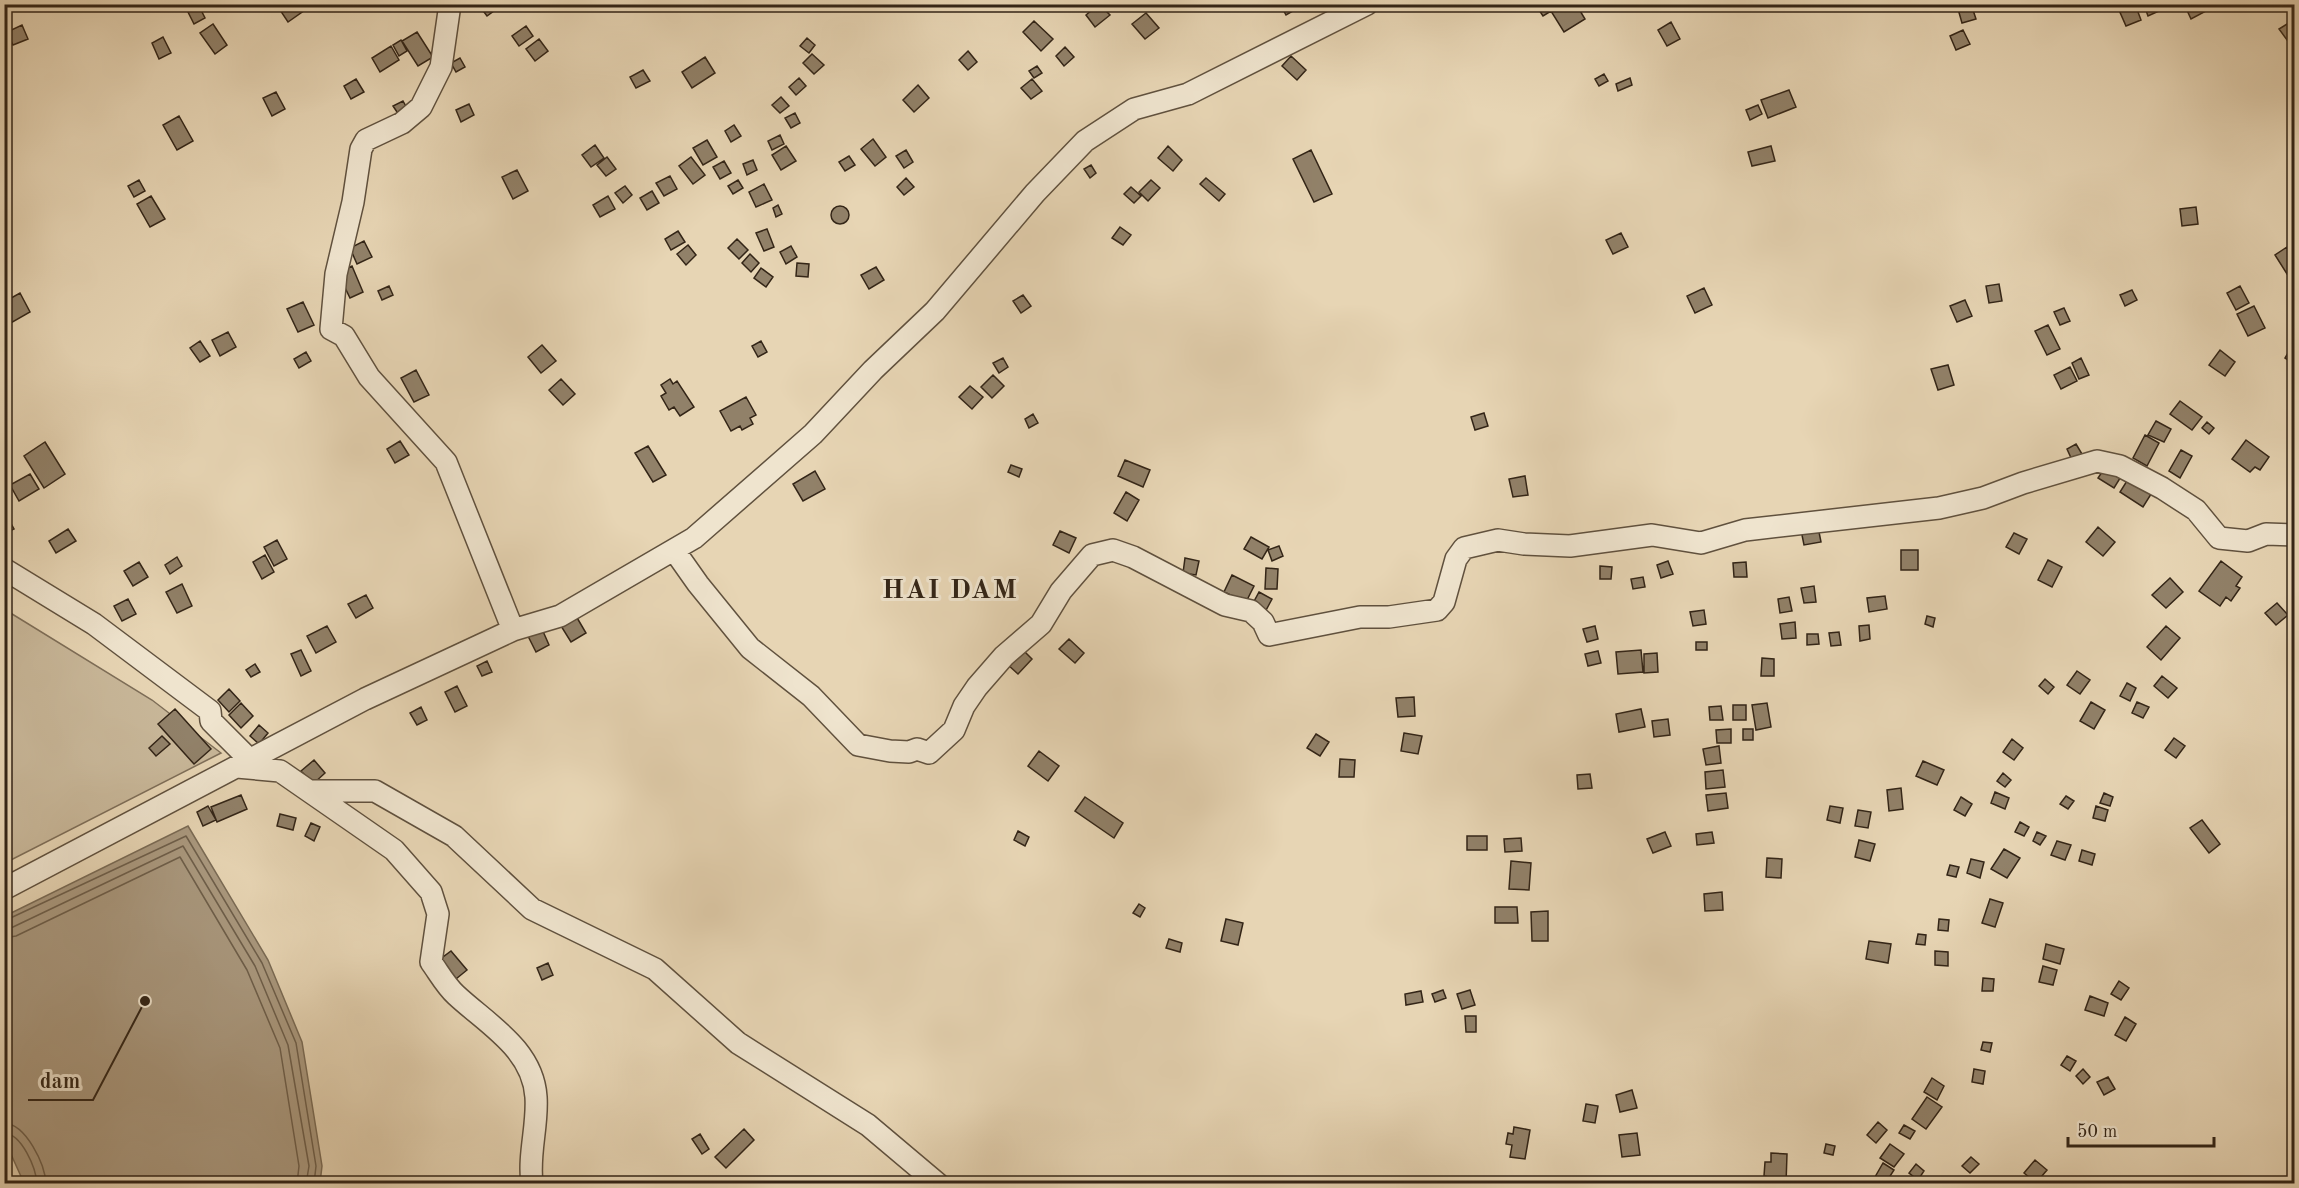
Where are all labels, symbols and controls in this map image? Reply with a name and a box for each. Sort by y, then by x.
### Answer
district label: HAI DAM [882,577,1018,604]
callout: dam [28,1060,93,1100]
text: dam [40,1071,80,1093]
scale bar [2068,1110,2214,1148]
text: 50 m [2077,1123,2117,1141]

